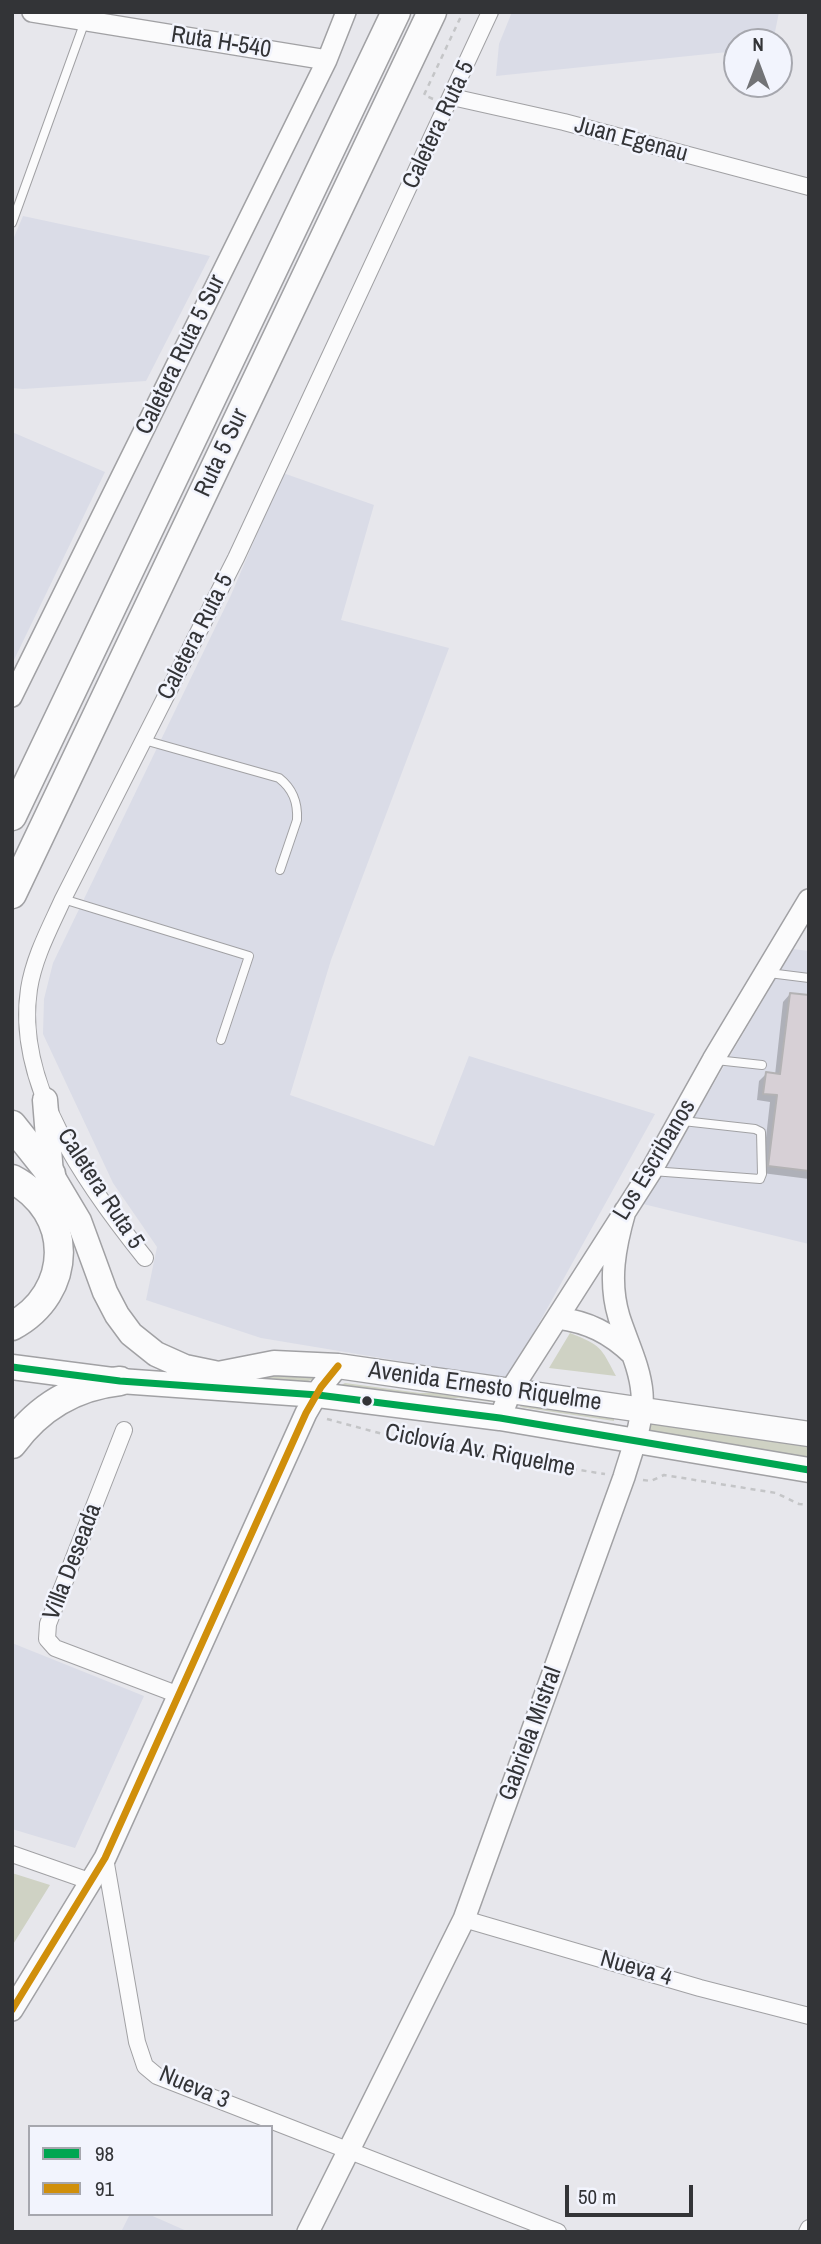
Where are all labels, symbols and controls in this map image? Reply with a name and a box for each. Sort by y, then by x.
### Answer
street label: Ruta H-540 [169,21,273,65]
north arrow [723,28,793,98]
text: N [752,31,764,57]
street label: Caletera Ruta 5 [397,56,481,194]
street label: Juan Egenau [571,111,691,169]
street label: Caletera Ruta 5 Sur [130,271,232,439]
street label: Ruta 5 Sur [189,404,255,502]
street label: Caletera Ruta 5 [152,569,240,705]
street label: Los Escribanos [608,1094,702,1226]
street label: Caletera Ruta 5 [50,1123,150,1255]
street label: Avenida Ernesto Riquelme [367,1356,603,1418]
unlabelled marker [360,1394,374,1408]
street label: Ciclovía Av. Riquelme [383,1418,577,1484]
street label: Villa Deseada [38,1500,108,1624]
street label: Gabriela Mistral [494,1663,568,1805]
street label: Nueva 4 [597,1945,675,1993]
street label: Nueva 3 [155,2060,233,2116]
legend [28,2125,273,2216]
text: 98 [95,2139,114,2168]
scale bar [569,2170,697,2214]
text: 91 [95,2174,114,2203]
text: 50 m [578,2182,616,2211]

